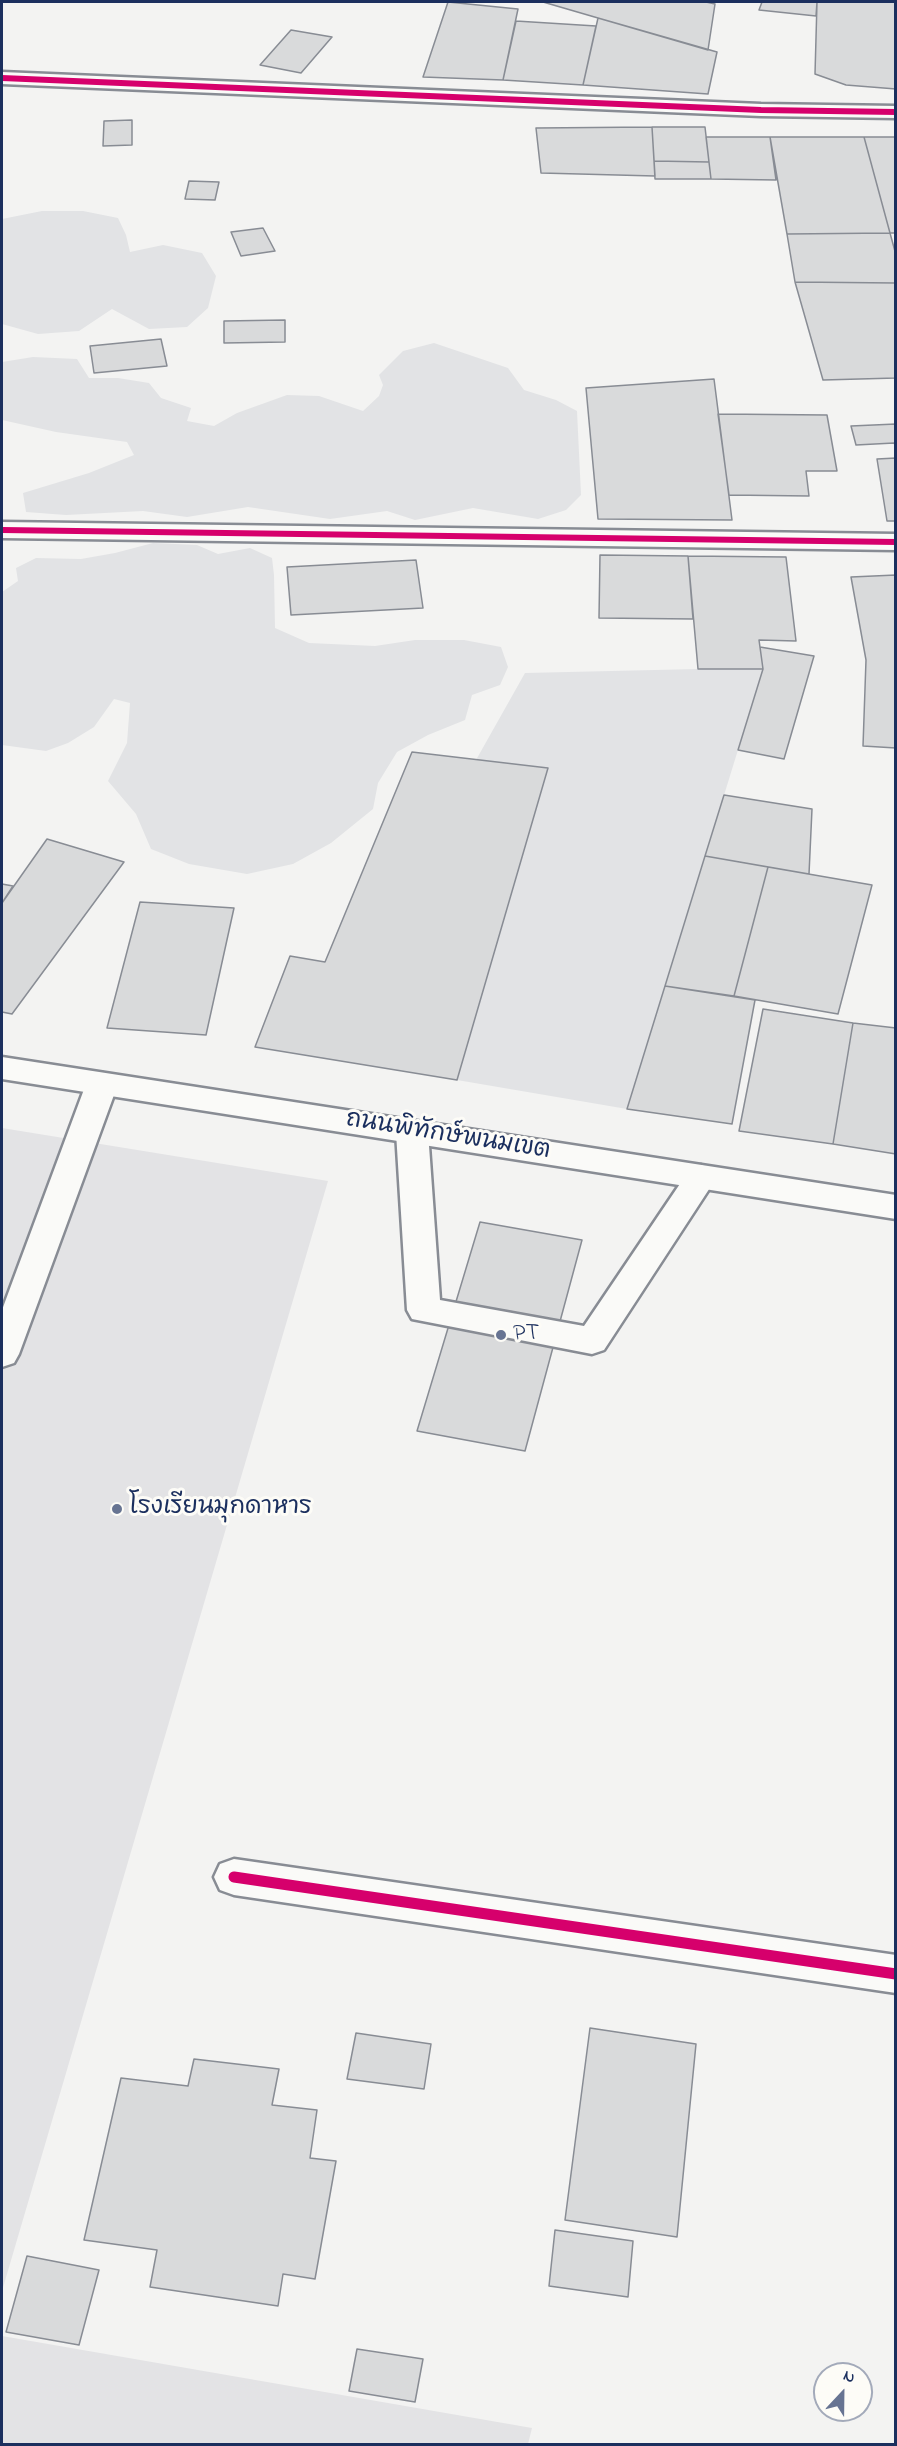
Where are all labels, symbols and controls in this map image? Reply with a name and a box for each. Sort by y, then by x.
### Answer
street label: ถนนพิทักษ์พนมเขต [344,1107,552,1167]
place label: PT [513,1321,539,1349]
marker: PT [494,1328,508,1342]
place label: โรงเรียนมุกดาหาร [129,1495,312,1523]
marker: โรงเรียนมุกดาหาร [110,1502,124,1516]
north arrow [813,2362,873,2422]
text: N [839,2364,859,2390]

